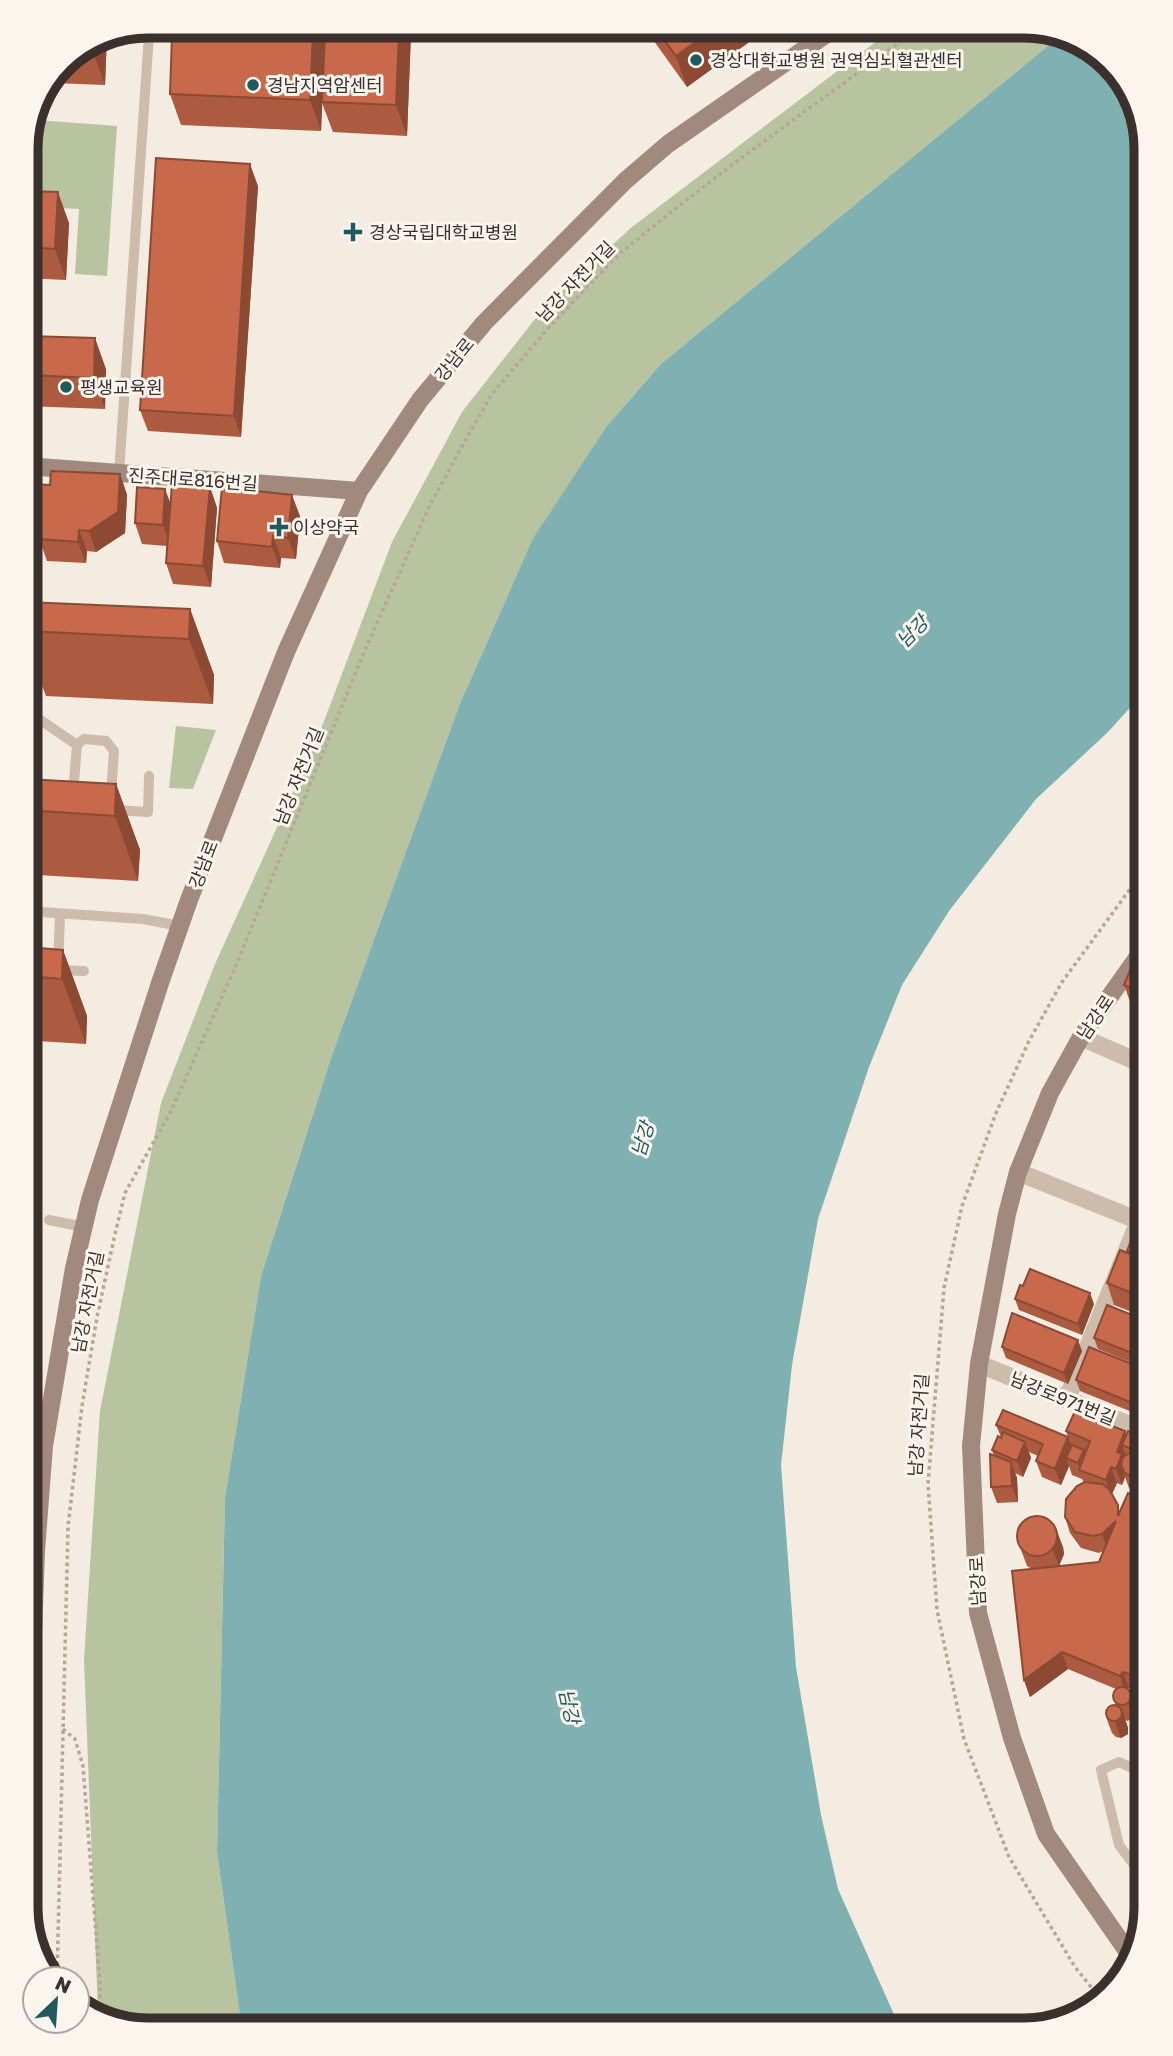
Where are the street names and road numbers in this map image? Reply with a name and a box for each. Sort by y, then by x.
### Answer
street label: 남강 자전거길 [531,236,619,326]
street label: 강남로 [430,333,478,385]
street label: 진주대로816번길 [127,463,259,495]
street label: 남강 자전거길 [268,724,328,828]
street label: 강남로 [184,837,222,891]
street label: 남강로 [1072,990,1118,1044]
street label: 남강 자전거길 [66,1249,108,1355]
street label: 남강로971번길 [1007,1367,1119,1429]
street label: 남강 자전거길 [903,1372,933,1478]
street label: 남강로 [965,1556,989,1606]

